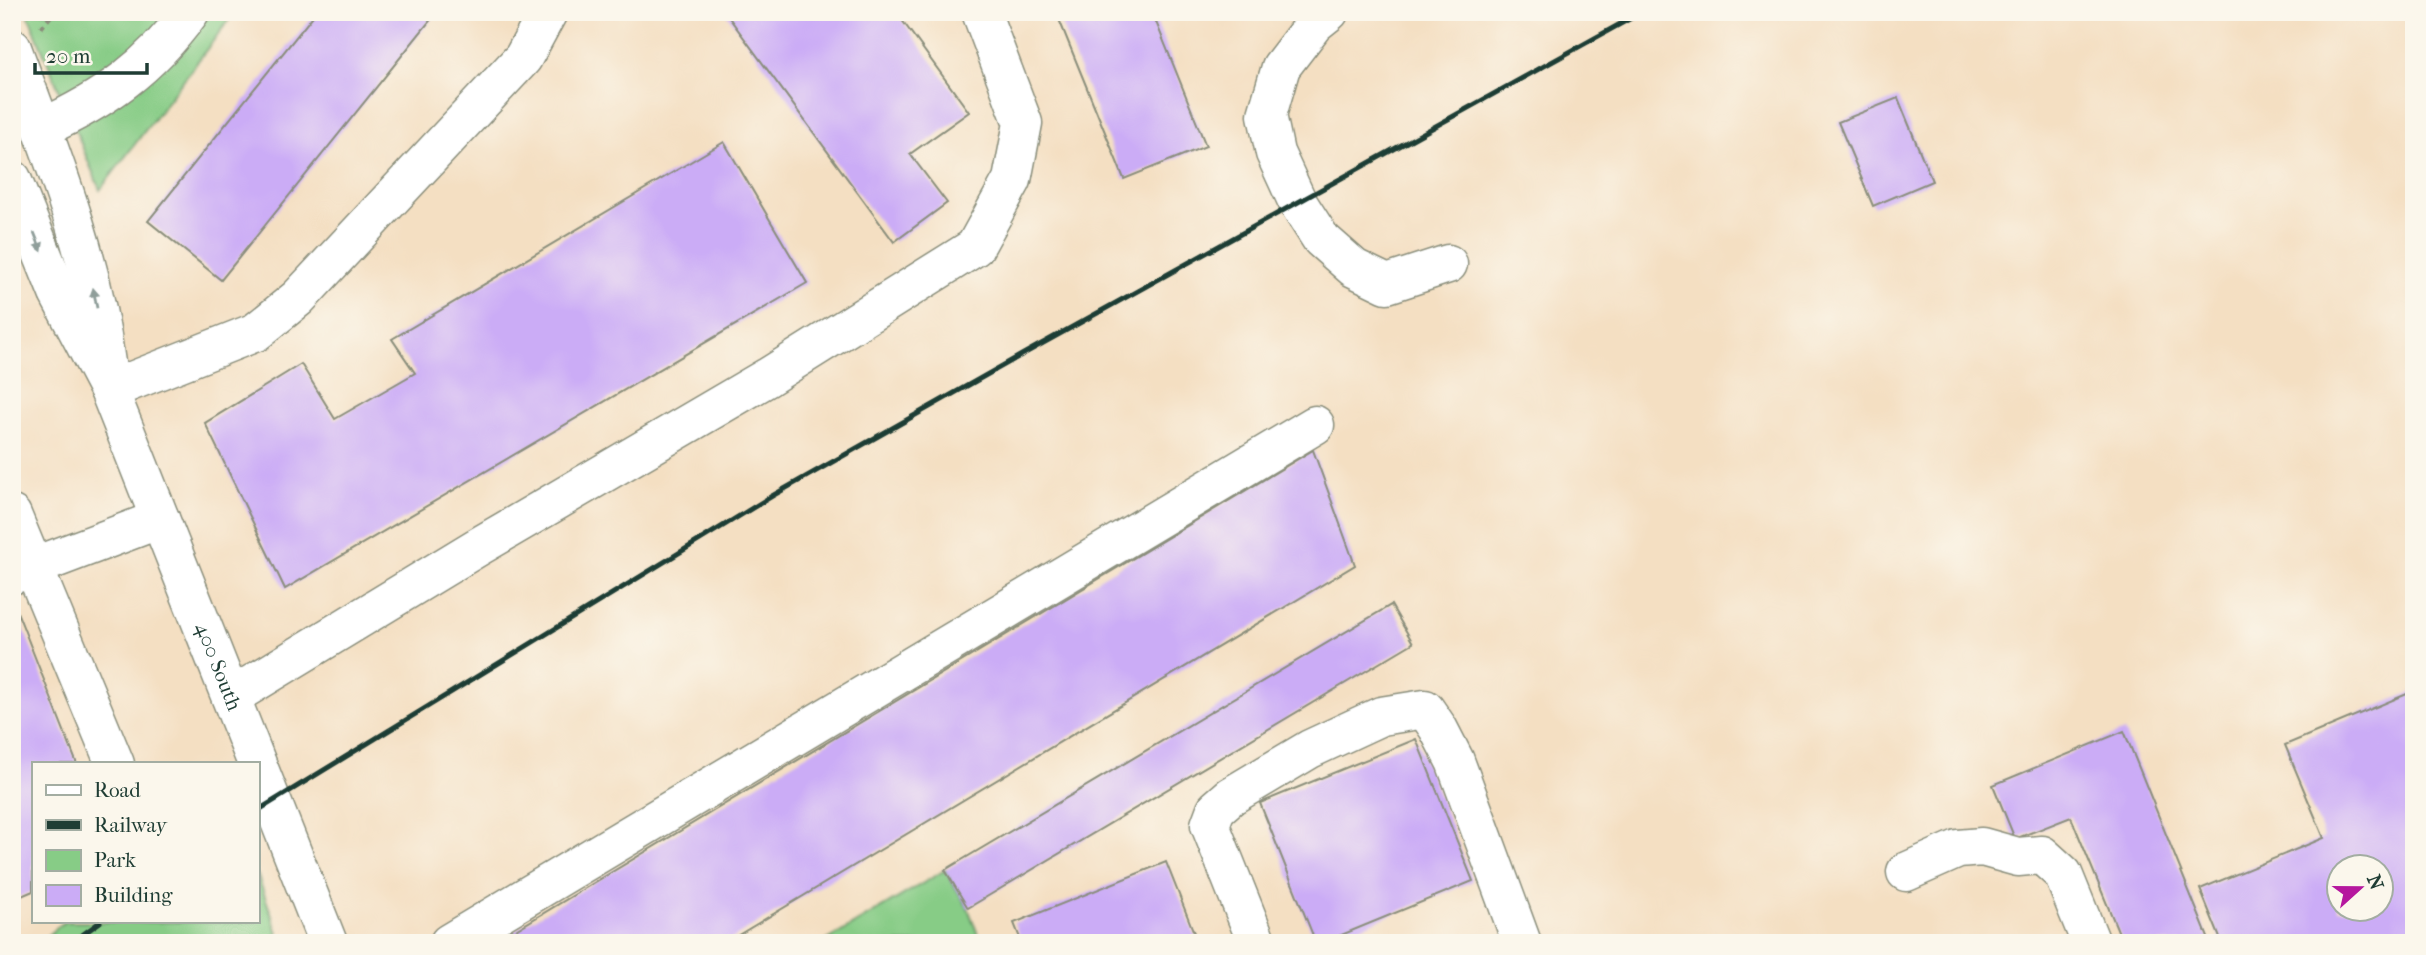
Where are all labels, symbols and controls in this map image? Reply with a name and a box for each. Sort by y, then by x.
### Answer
scale bar [35,32,147,76]
text: 20 m [46,44,91,68]
one-way arrow [33,232,44,253]
one-way arrow [89,287,100,309]
street label: 400 South [190,619,247,714]
legend [32,762,259,923]
text: Road [94,778,141,802]
text: Railway [94,813,168,837]
text: Park [94,848,136,872]
north arrow [2324,853,2394,923]
text: N [2362,872,2388,893]
text: Building [94,883,173,907]

